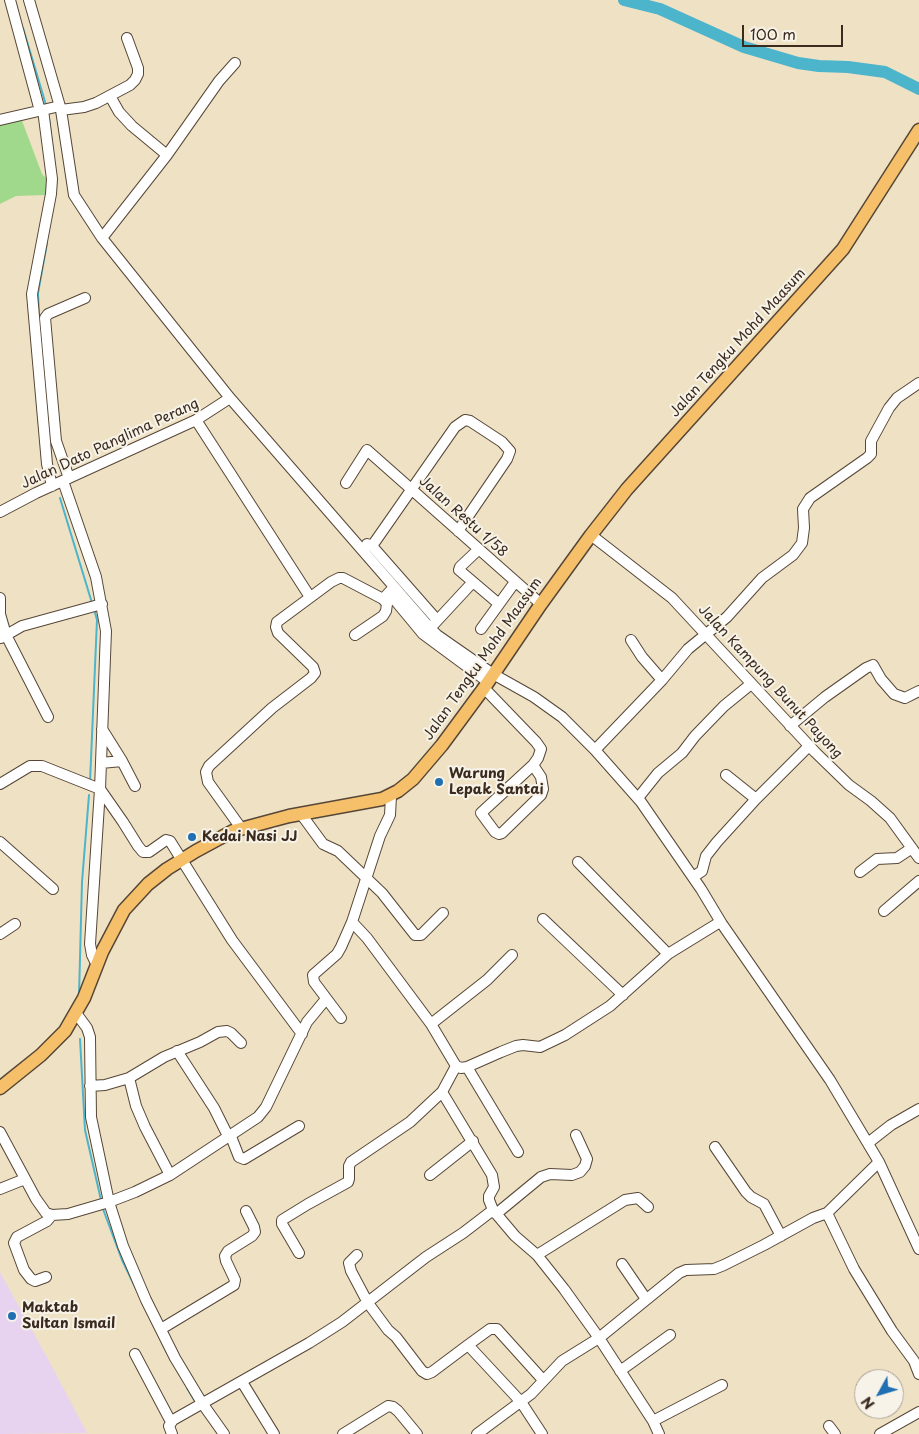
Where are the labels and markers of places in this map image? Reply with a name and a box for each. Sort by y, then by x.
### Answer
place label: Warung Lepak Santai [449,766,544,799]
marker: Warung Lepak Santai [433,776,445,788]
place label: Kedai Nasi JJ [202,829,297,845]
marker: Kedai Nasi JJ [186,831,198,843]
place label: Maktab Sultan Ismail [22,1300,115,1332]
marker: Maktab Sultan Ismail [6,1310,18,1322]

